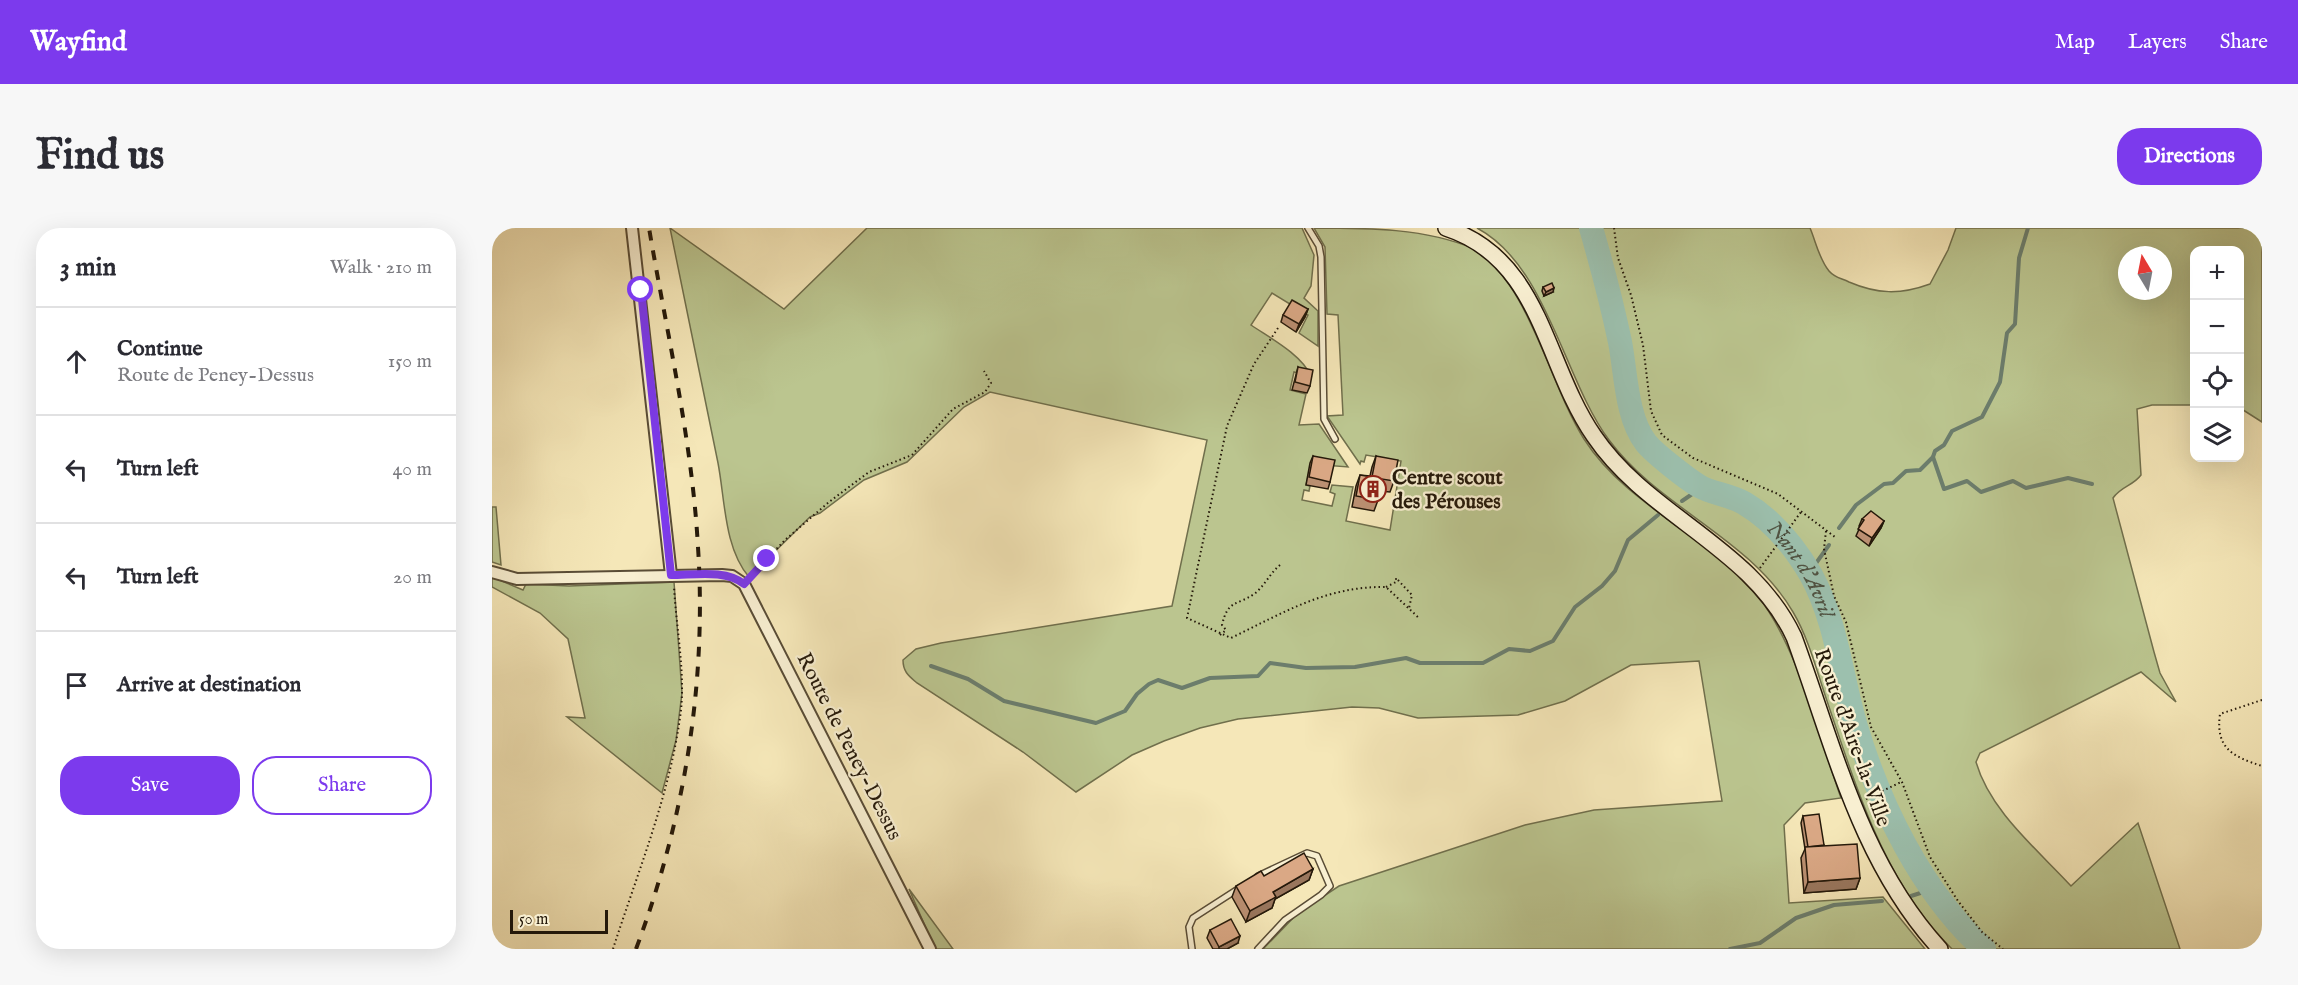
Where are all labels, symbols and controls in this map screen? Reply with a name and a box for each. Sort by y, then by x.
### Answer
text: Wayfind [30,25,127,60]
text: Map [2055,29,2095,56]
text: Layers [2128,29,2187,56]
text: Share [2220,29,2268,56]
button: Directions [2117,128,2262,185]
text: Find us [36,130,164,183]
north arrow [2118,246,2172,300]
map controls [2190,246,2244,462]
button: + [2190,246,2244,300]
text: 3 min [60,251,116,284]
text: Walk · 210 m [330,255,432,280]
route start [627,276,653,302]
button: − [2190,300,2244,354]
text: Continue [117,335,203,363]
icon: ahead [60,345,93,378]
text: 150 m [388,349,432,374]
button: locate [2190,354,2244,408]
text: Route de Peney-Dessus [117,363,314,388]
button: layers [2190,408,2244,462]
icon: left [60,453,93,486]
text: Turn left [117,455,199,483]
text: 40 m [393,457,432,482]
place label: Centre scout des Pérouses [1392,465,1503,516]
building icon: Centre scout des Pérouses [1358,474,1388,504]
water label: Nant d'Avril [1760,515,1840,623]
route end [753,545,779,571]
icon: left [60,561,93,594]
text: Turn left [117,563,199,591]
text: 20 m [393,565,432,590]
street label: Route d'Aire-la-Ville [1807,645,1896,831]
street label: Route de Peney-Dessus [790,648,908,845]
icon: arrive [60,669,93,702]
text: Arrive at destination [117,671,301,699]
button: Save [60,756,240,815]
button: Share [252,756,432,815]
scale bar [510,907,608,934]
text: 50 m [519,910,548,930]

